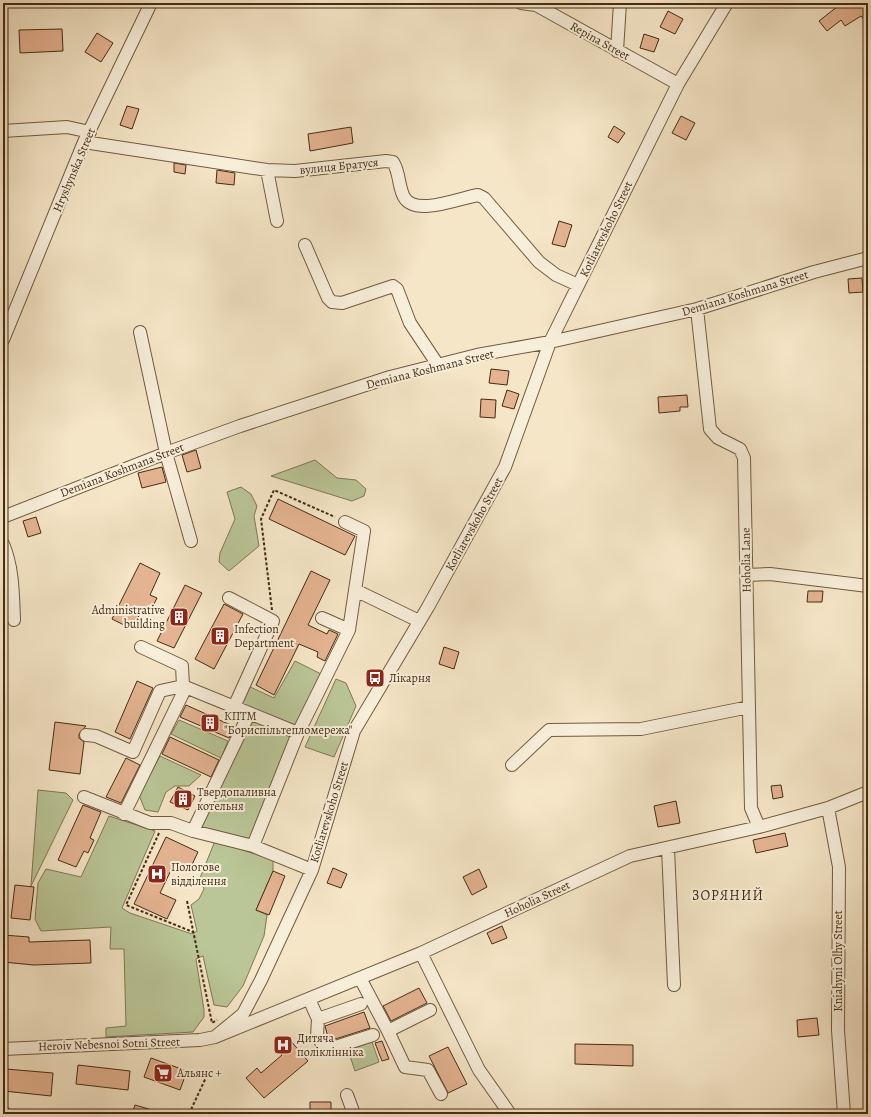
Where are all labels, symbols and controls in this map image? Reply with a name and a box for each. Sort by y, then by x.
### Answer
street label: Repina Street [567,18,633,64]
street label: Hryshynska Street [49,125,99,215]
street label: вулиця Братуся [299,154,379,178]
street label: Kotliarevskoho Street [576,178,636,280]
street label: Demiana Koshmana Street [680,266,810,320]
street label: Demiana Koshmana Street [364,345,496,393]
street label: Demiana Koshmana Street [58,439,186,501]
street label: Kotliarevskoho Street [442,474,506,574]
street label: Hoholia Lane [737,527,755,593]
place label: Administrative building [91,602,165,632]
building icon: Administrative building [168,606,190,628]
place label: Infection Department [234,621,294,651]
building icon: Infection Department [209,625,231,647]
bus stop icon: Лікарня [364,667,386,689]
place label: Лікарня [389,670,431,686]
place label: КПТМ "Бориспільтепломережа" [224,708,353,738]
building icon: КПТМ "Бориспільтепломережа" [199,712,221,734]
street label: Kotliarevskoho Street [306,759,352,865]
place label: Твердопаливна котельня [197,784,277,814]
building icon: Твердопаливна котельня [172,788,194,810]
place label: Пологове відділення [171,859,227,889]
hospital icon: Пологове відділення [146,863,168,885]
street label: Hoholia Street [501,877,573,921]
district label: ЗОРЯНИЙ [692,886,764,905]
street label: Kniahyni Olhy Street [830,910,846,1012]
place label: Дитяча поліклінніка [297,1030,364,1060]
street label: Heroiv Nebesnoi Sotni Street [38,1034,180,1054]
hospital icon: Дитяча поліклінніка [272,1034,294,1056]
supermarket icon: Альянс + [152,1062,174,1084]
place label: Альянс + [176,1065,222,1081]

